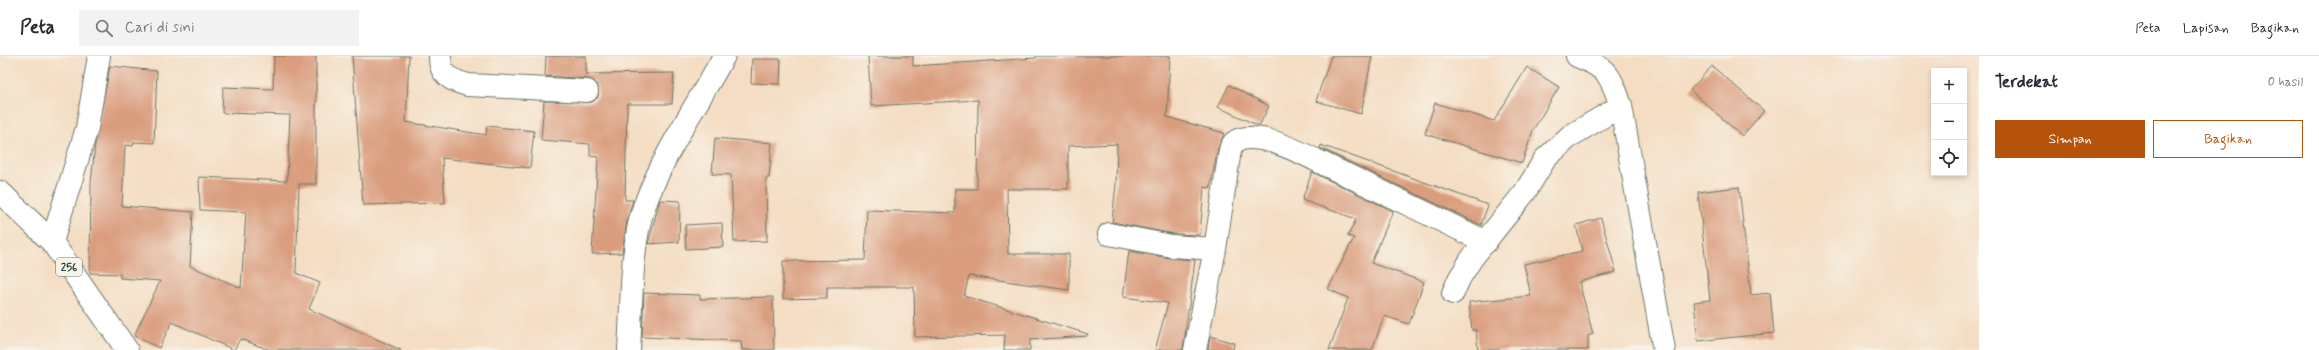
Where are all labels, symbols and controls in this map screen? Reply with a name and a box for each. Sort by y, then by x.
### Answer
search box [79,10,359,46]
text: Peta [20,15,55,40]
icon: search [93,17,115,39]
text: Cari di sini [125,18,195,38]
text: Peta [2135,19,2161,37]
text: Lapisan [2183,19,2229,37]
text: Bagikan [2251,19,2299,37]
map controls [1931,68,1967,176]
button: + [1931,68,1967,104]
text: Terdekat [1995,71,2058,93]
text: 0 hasil [2268,74,2303,91]
button: − [1931,104,1967,140]
button: Simpan [1995,120,2145,158]
button: Bagikan [2153,120,2303,158]
button: locate [1931,140,1967,176]
road number: 256 [56,258,82,276]

